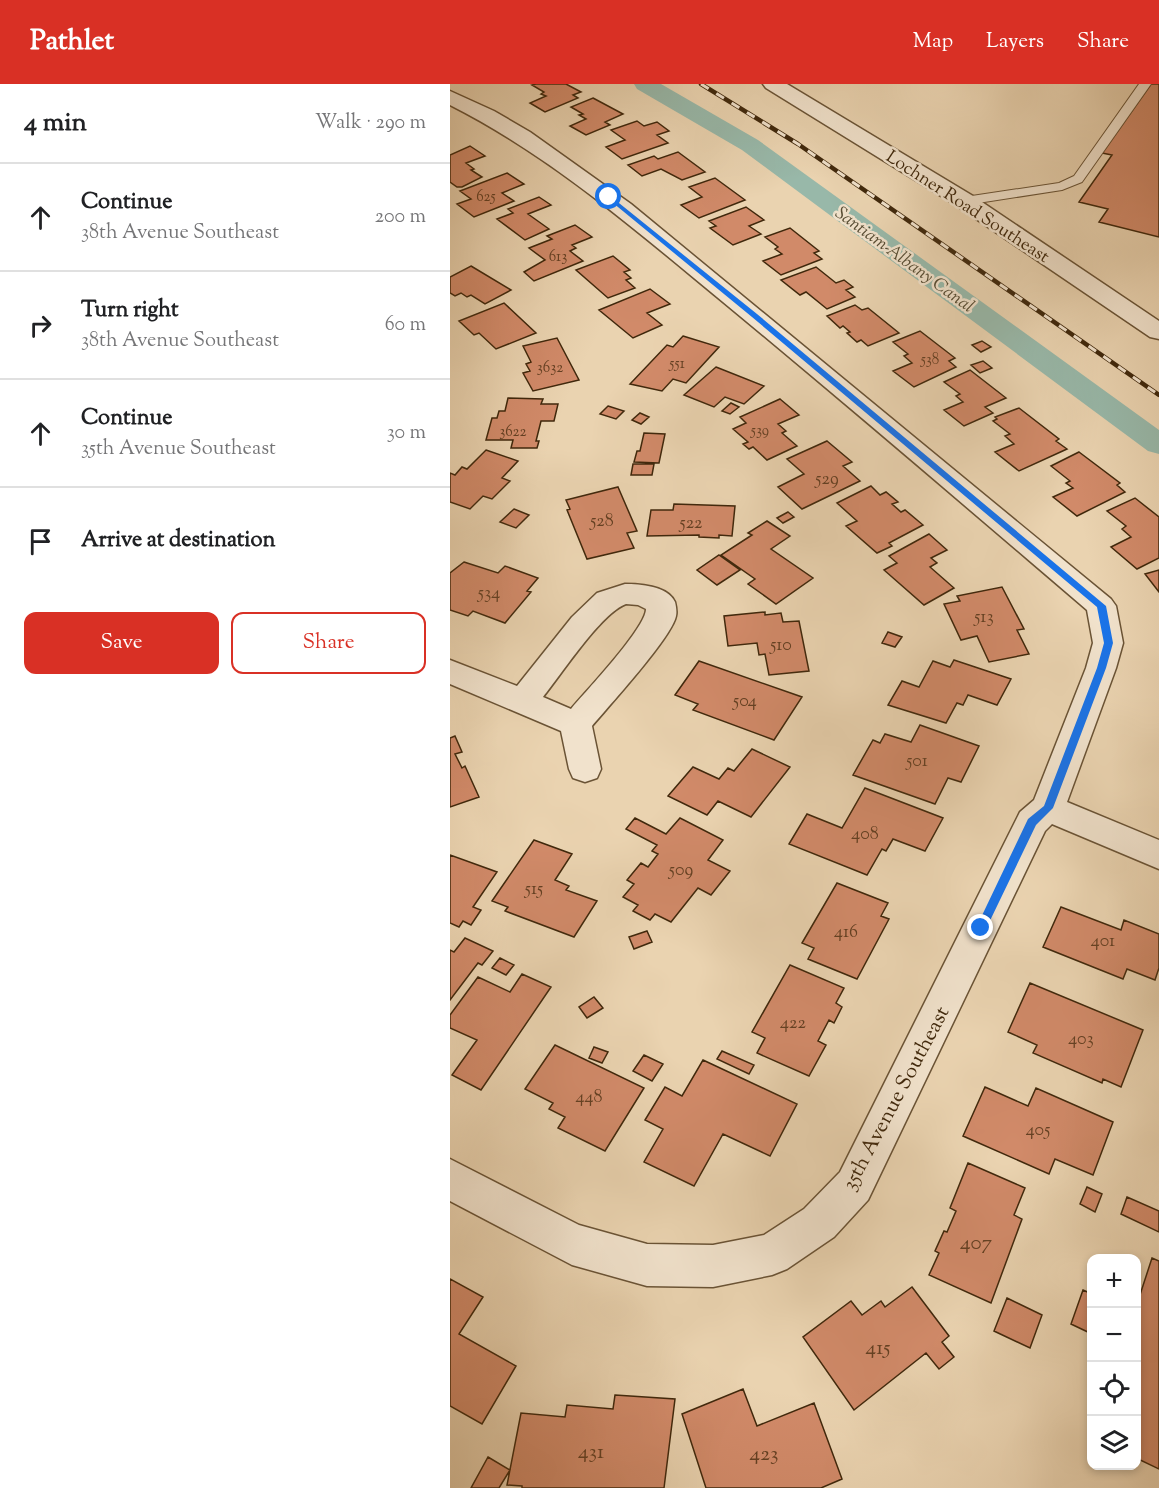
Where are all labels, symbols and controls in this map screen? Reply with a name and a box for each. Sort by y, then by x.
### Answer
text: Pathlet [30,22,114,62]
text: Map [913,27,953,57]
text: Layers [986,27,1044,57]
text: Share [1077,27,1129,57]
text: 4 min [24,105,87,142]
text: Walk · 290 m [315,109,426,138]
street label: Lochner Road Southeast [880,145,1054,270]
route start [595,183,621,209]
text: Continue [81,187,172,219]
house number: 625 [476,187,496,208]
icon: ahead [24,201,57,234]
water label: Santiam-Albany Canal [829,201,979,320]
text: 200 m [375,203,426,232]
text: 38th Avenue Southeast [81,219,279,248]
house number: 613 [549,247,567,268]
text: Turn right [81,295,178,327]
icon: right [24,309,57,342]
text: 60 m [385,311,426,340]
text: 38th Avenue Southeast [81,327,279,356]
house number: 538 [920,350,939,371]
house number: 551 [668,354,685,375]
house number: 3632 [537,358,563,379]
text: Continue [81,403,172,435]
icon: ahead [24,417,57,450]
text: 30 m [387,419,426,448]
house number: 539 [750,421,769,442]
house number: 3622 [499,422,527,443]
text: 35th Avenue Southeast [81,435,276,464]
house number: 529 [814,467,839,493]
house number: 528 [589,509,614,535]
house number: 522 [678,511,703,537]
icon: arrive [24,525,57,558]
text: Arrive at destination [81,525,276,557]
house number: 534 [477,581,500,607]
house number: 513 [973,605,994,631]
button: Save [24,612,219,674]
button: Share [231,612,426,674]
house number: 510 [769,633,792,659]
house number: 504 [732,689,757,715]
house number: 501 [905,749,928,775]
house number: 408 [851,822,879,848]
house number: 509 [668,858,693,884]
house number: 515 [524,877,543,903]
route end [967,914,993,940]
house number: 416 [834,920,858,946]
house number: 401 [1091,929,1115,955]
street label: 35th Avenue Southeast [835,1002,958,1196]
house number: 422 [780,1011,807,1037]
house number: 403 [1068,1027,1094,1053]
house number: 448 [575,1085,603,1111]
house number: 405 [1026,1118,1050,1144]
house number: 407 [960,1229,992,1259]
map controls [1087,1254,1141,1470]
button: + [1087,1254,1141,1308]
button: − [1087,1308,1141,1362]
house number: 415 [866,1334,890,1364]
button: locate [1087,1362,1141,1416]
button: layers [1087,1416,1141,1470]
house number: 431 [578,1438,604,1468]
house number: 423 [750,1440,778,1470]

